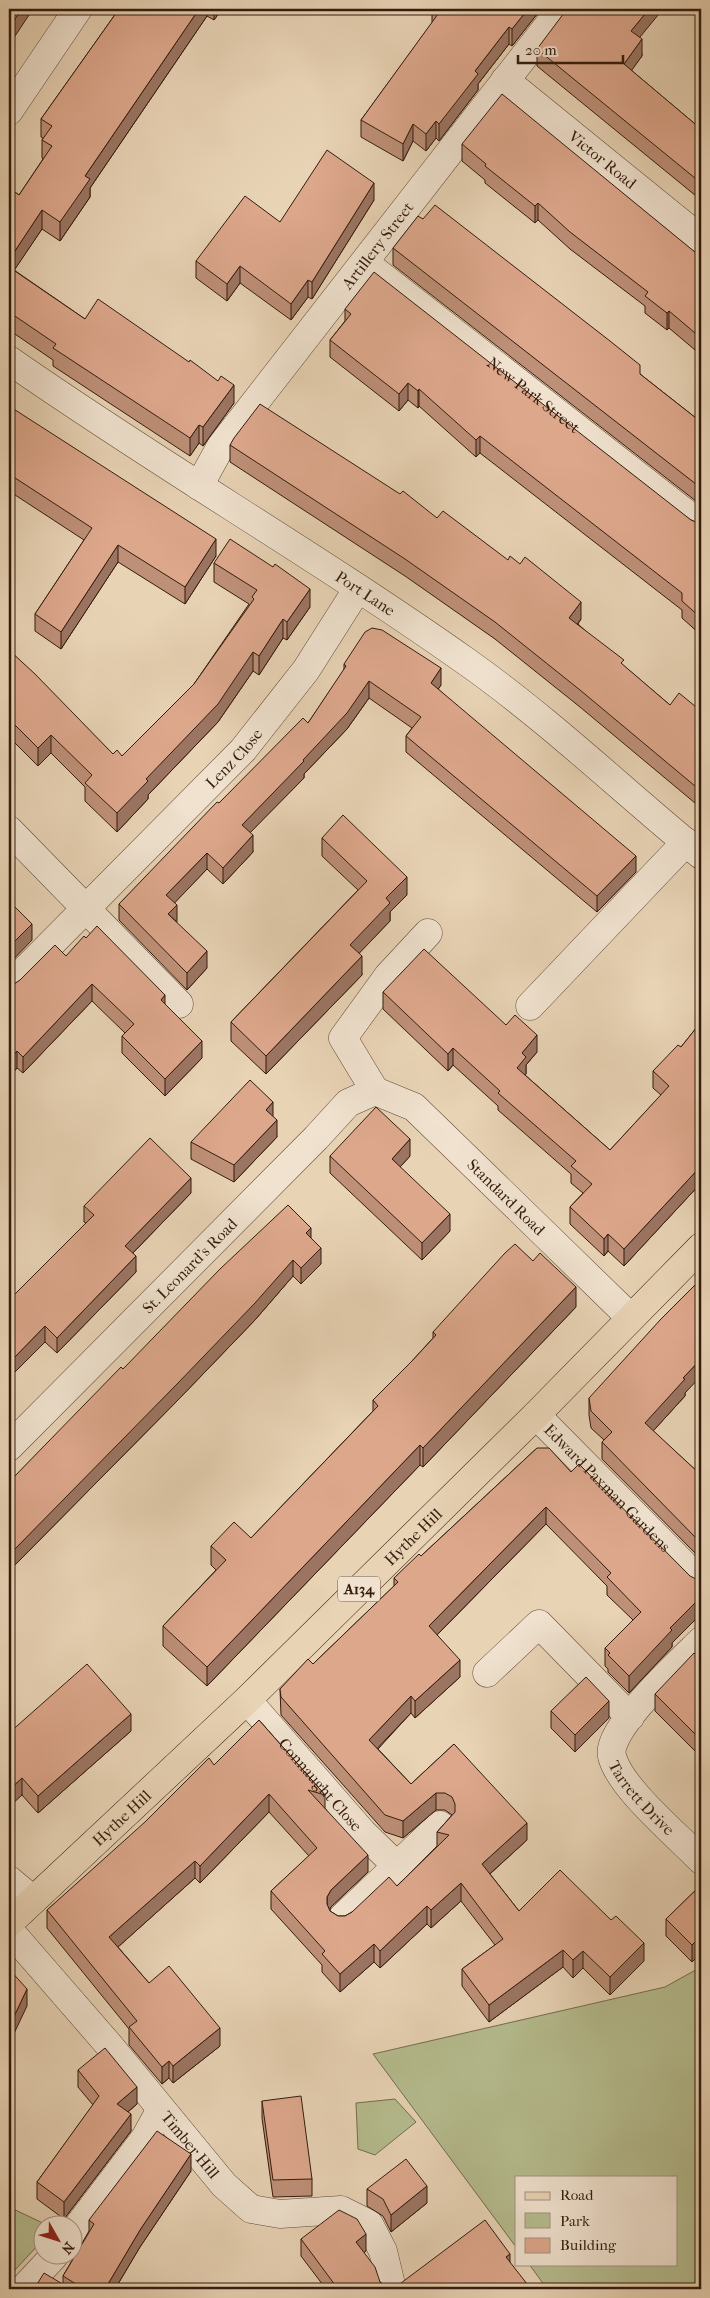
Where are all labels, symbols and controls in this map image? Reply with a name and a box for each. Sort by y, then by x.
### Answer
scale bar [518,32,622,64]
text: 20 m [525,41,557,59]
street label: Victor Road [564,126,641,193]
street label: Artillery Street [337,198,417,293]
street label: New Park Street [484,353,584,437]
street label: Port Lane [332,566,399,620]
street label: Lenz Close [201,724,266,792]
street label: Standard Road [463,1155,549,1239]
street label: St. Leonard's Road [138,1214,241,1317]
street label: Edward Paxman Gardens [540,1420,675,1556]
street label: Hythe Hill [380,1504,446,1569]
road number: A134 [338,1576,380,1602]
street label: Connaught Close [275,1734,366,1835]
street label: Tarrett Drive [605,1757,679,1839]
street label: Hythe Hill [88,1785,155,1850]
street label: Timber Hill [157,2107,224,2182]
legend [515,2176,678,2266]
text: Road [560,2186,594,2204]
text: Park [560,2212,590,2230]
north arrow [32,2216,82,2266]
text: Building [560,2236,617,2254]
text: N [58,2238,78,2258]

